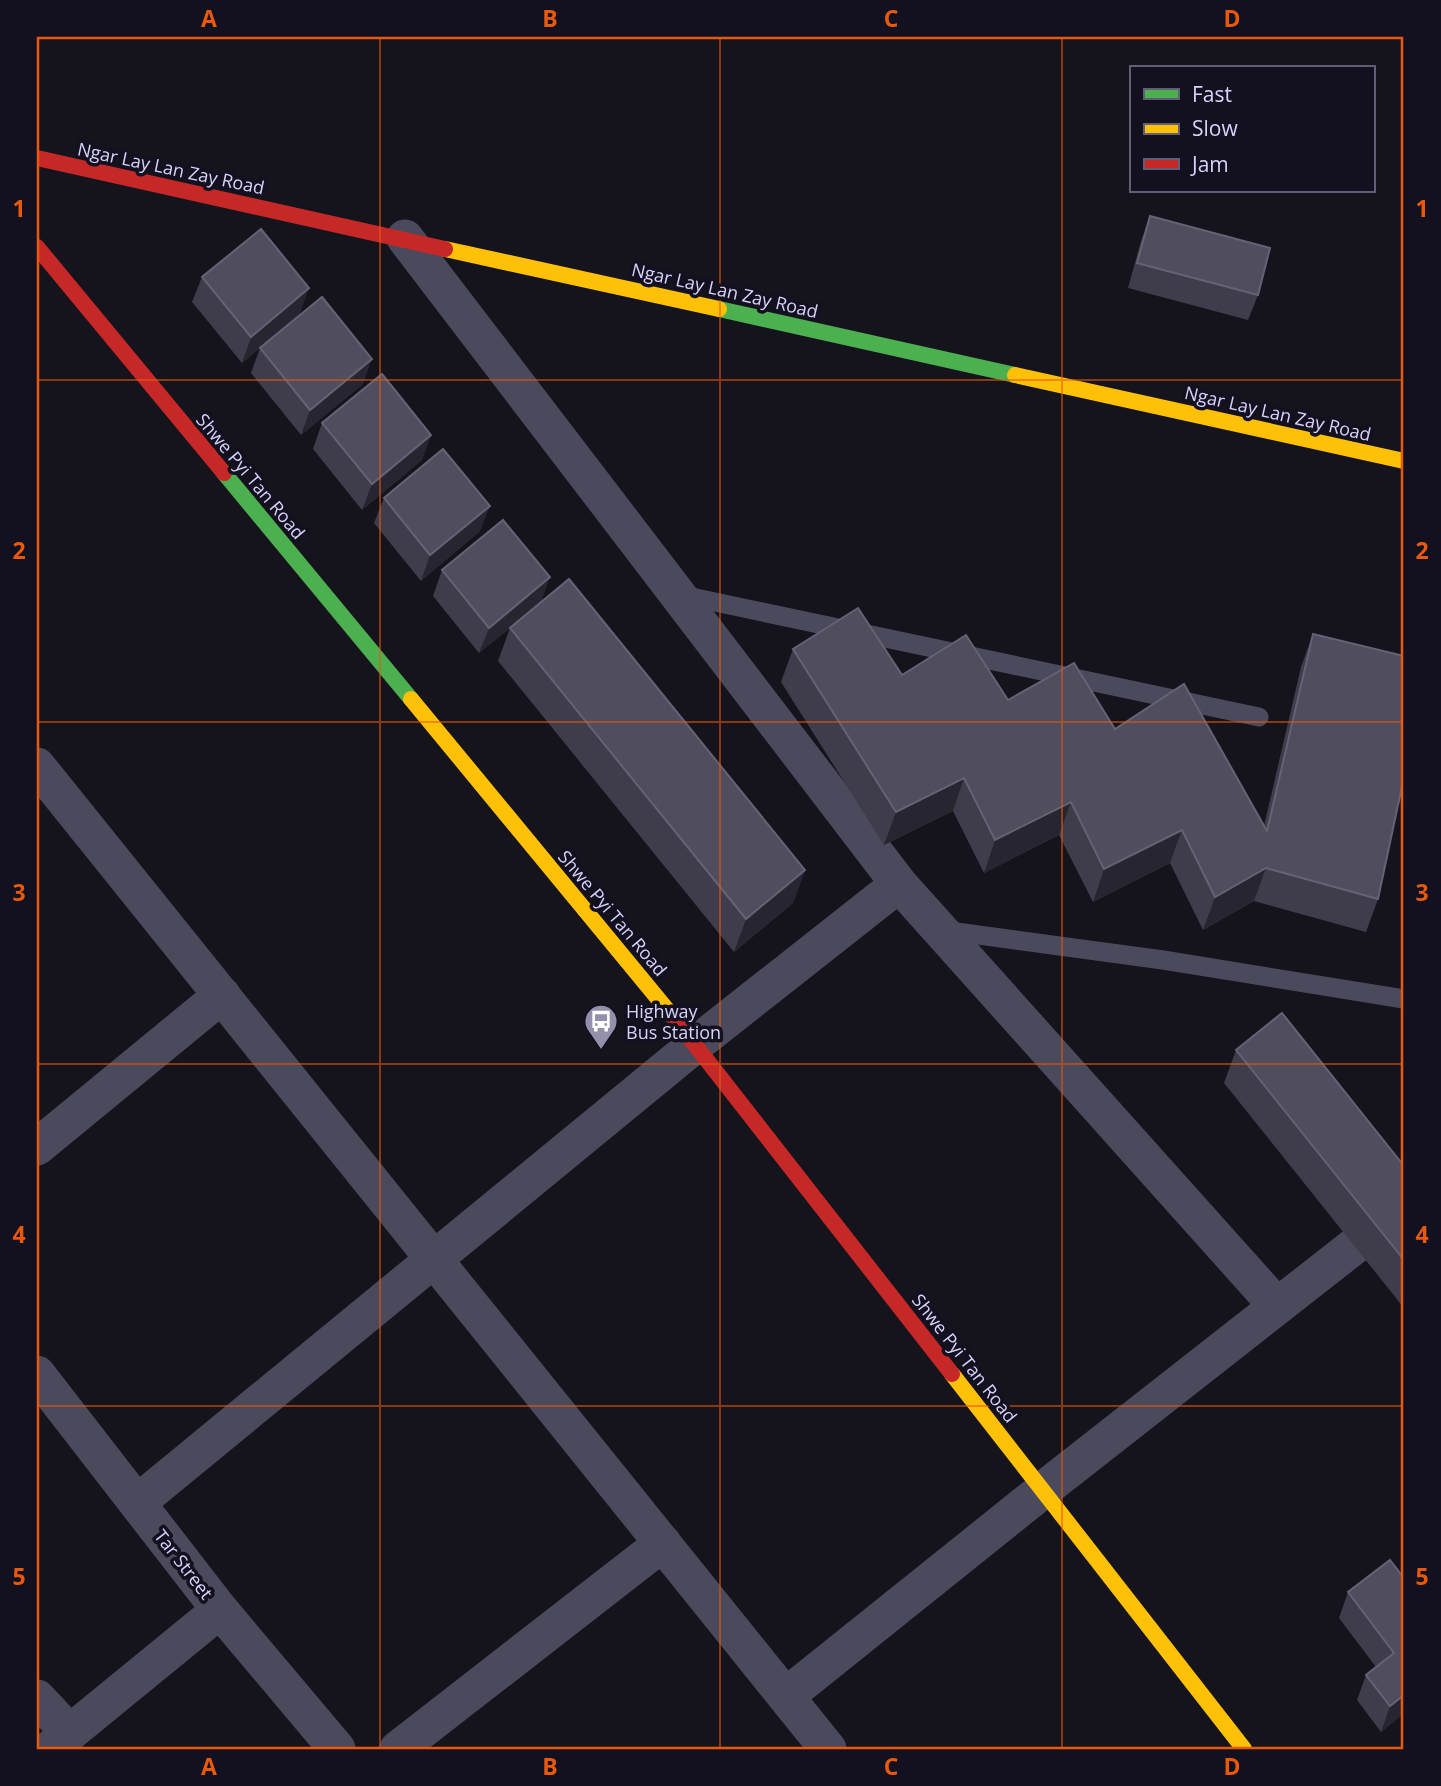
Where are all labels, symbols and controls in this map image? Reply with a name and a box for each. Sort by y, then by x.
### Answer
text: A [201,2,217,34]
text: B [542,2,558,34]
text: C [884,2,898,34]
text: D [1223,2,1241,34]
legend [1130,66,1374,192]
text: Fast [1192,80,1232,108]
text: Slow [1192,114,1238,142]
street label: Ngar Lay Lan Zay Road [75,136,267,200]
text: Jam [1190,150,1229,178]
text: 1 [12,192,26,224]
text: 1 [1415,192,1429,224]
street label: Ngar Lay Lan Zay Road [629,257,821,323]
street label: Ngar Lay Lan Zay Road [1182,380,1374,446]
street label: Shwe Pyi Tan Road [191,408,311,544]
text: 2 [12,534,26,566]
text: 2 [1415,534,1429,566]
street label: Shwe Pyi Tan Road [553,845,673,981]
text: 3 [12,876,26,908]
text: 3 [1415,876,1429,908]
place label: Highway Bus Station [626,999,721,1044]
bus stop icon: Highway Bus Station [582,1002,620,1051]
text: 4 [12,1218,26,1250]
text: 4 [1415,1218,1429,1250]
street label: Shwe Pyi Tan Road [907,1289,1023,1427]
street label: Tar Street [149,1524,219,1604]
text: 5 [12,1560,26,1592]
text: 5 [1415,1560,1429,1592]
text: A [201,1750,217,1782]
text: B [542,1750,558,1782]
text: C [884,1750,898,1782]
text: D [1223,1750,1241,1782]

